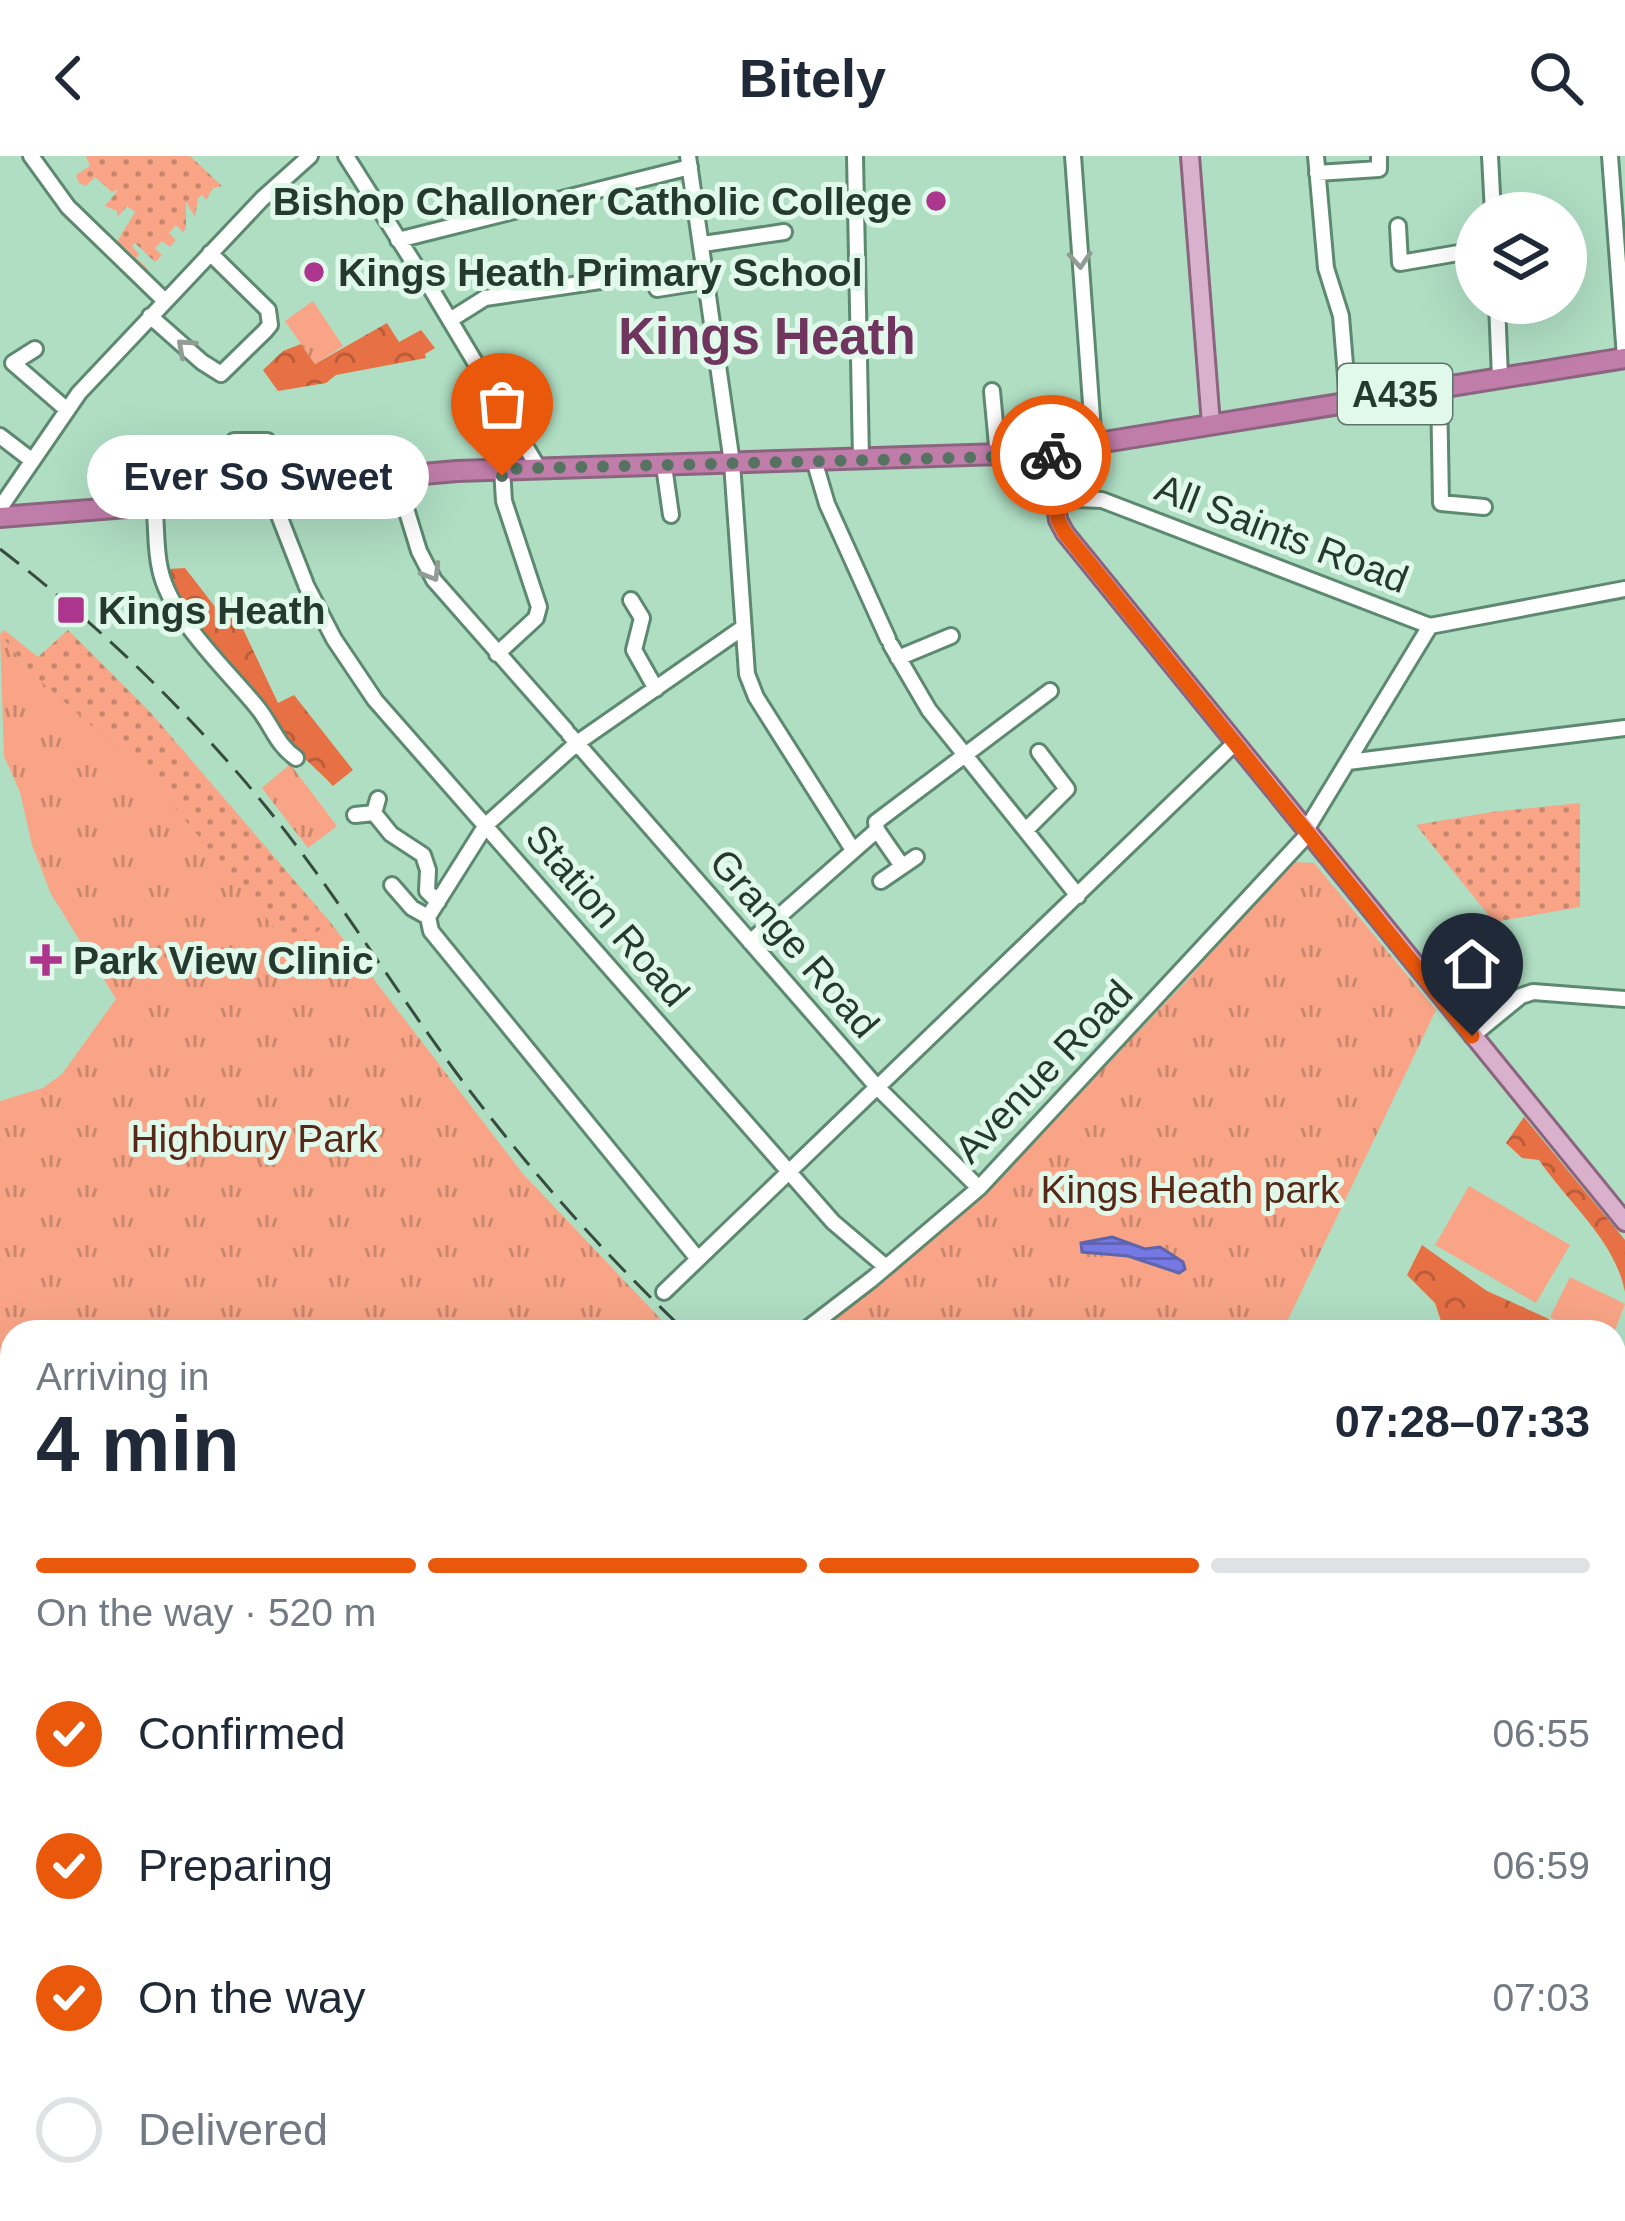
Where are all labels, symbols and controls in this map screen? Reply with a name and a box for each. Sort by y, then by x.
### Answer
icon: back [36,45,102,111]
icon: search [1523,45,1589,111]
text: Bitely [739,48,886,108]
place label: Bishop Challoner Catholic College [273,180,912,223]
marker: Bishop Challoner Catholic College [923,188,949,214]
map controls [1455,192,1587,324]
button: layers [1455,192,1587,324]
place label: Kings Heath Primary School [338,251,862,294]
one-way arrow [1066,251,1092,270]
marker: Kings Heath Primary School [301,259,327,285]
district label: Kings Heath [618,308,916,365]
one-way arrow [177,340,199,361]
pin [451,353,553,476]
road number: A435 [1338,364,1452,424]
icon: bag [469,371,535,437]
courier [991,395,1111,515]
icon: bike [1018,422,1084,488]
callout: Ever So Sweet [88,434,430,518]
text: Ever So Sweet [124,455,392,498]
street label: All Saints Road [1150,466,1414,601]
one-way arrow [418,560,440,582]
place label: Kings Heath [98,589,326,632]
marker: Kings Heath [55,594,87,626]
street label: Station Road [517,816,698,1015]
street label: Grange Road [702,841,888,1046]
pin [1421,913,1523,1036]
icon: home [1439,931,1505,997]
place label: Park View Clinic [73,939,374,982]
marker: Park View Clinic [30,944,62,976]
street label: Avenue Road [946,972,1141,1171]
park label: Highbury Park [130,1117,378,1160]
park label: Kings Heath park [1040,1168,1340,1211]
text: Arriving in [36,1355,209,1398]
text: 07:28–07:33 [1335,1396,1590,1447]
text: 4 min [36,1400,240,1488]
text: On the way · 520 m [36,1591,376,1634]
icon: check [36,1701,102,1767]
text: Confirmed [138,1708,346,1759]
text: 06:55 [1492,1712,1590,1755]
icon: check [36,1833,102,1899]
text: Preparing [138,1840,333,1891]
text: 06:59 [1492,1844,1590,1887]
icon: check [36,1965,102,2031]
text: On the way [138,1972,366,2023]
text: 07:03 [1492,1976,1590,2019]
text: Delivered [138,2104,328,2155]

